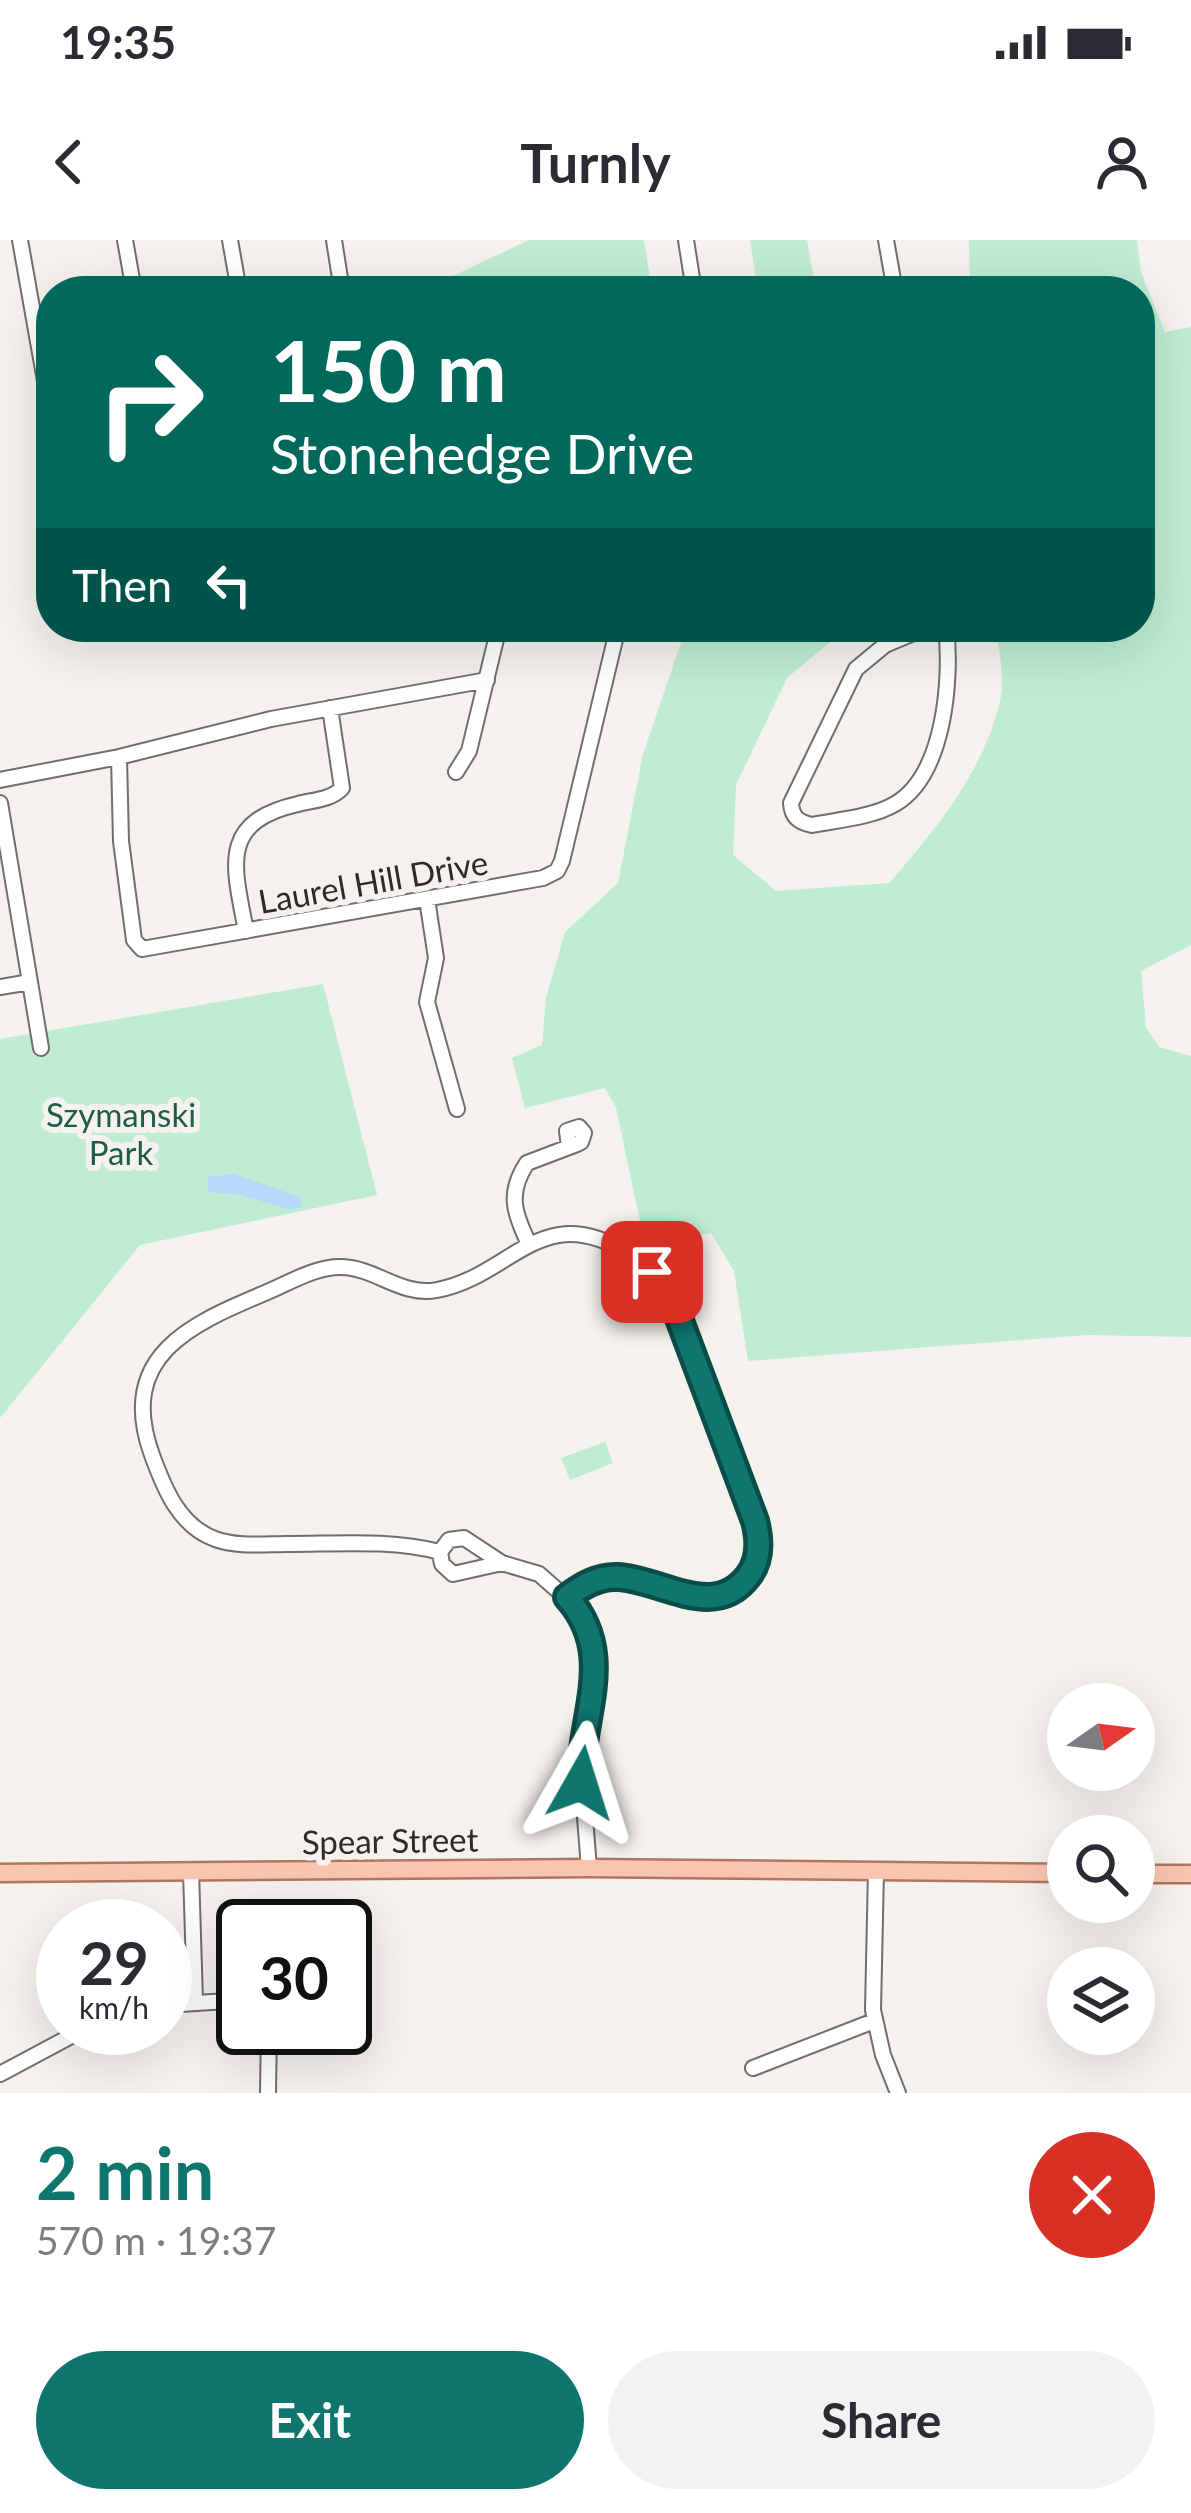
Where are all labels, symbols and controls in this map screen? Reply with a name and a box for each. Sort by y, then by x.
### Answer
text: 19:35 [60,15,176,69]
icon: back [36,129,102,195]
icon: person [1089,129,1155,195]
text: Turnly [520,130,671,195]
text: 150 m [270,319,507,420]
icon: right [72,324,228,480]
text: Stonehedge Drive [270,421,694,486]
icon: left [196,552,262,618]
text: Then [72,558,172,612]
street label: Laurel Hill Drive [255,841,491,921]
park label: Szymanski Park [46,1094,196,1172]
pin [601,1221,703,1323]
icon: arrive [619,1239,685,1305]
north arrow [1047,1683,1155,1791]
map controls [1047,1683,1155,2055]
position arrow [518,1720,644,1846]
button: search [1047,1815,1155,1923]
street label: Spear Street [301,1818,479,1862]
speed limit sign: 30 [216,1899,372,2055]
text: 29 [79,1926,149,1998]
button: layers [1047,1947,1155,2055]
text: km/h [79,1989,149,2025]
text: 2 min [36,2129,214,2215]
button: close [1029,2132,1155,2258]
text: 570 m · 19:37 [36,2217,276,2263]
button: Exit [36,2351,584,2489]
button: Share [608,2351,1155,2489]

